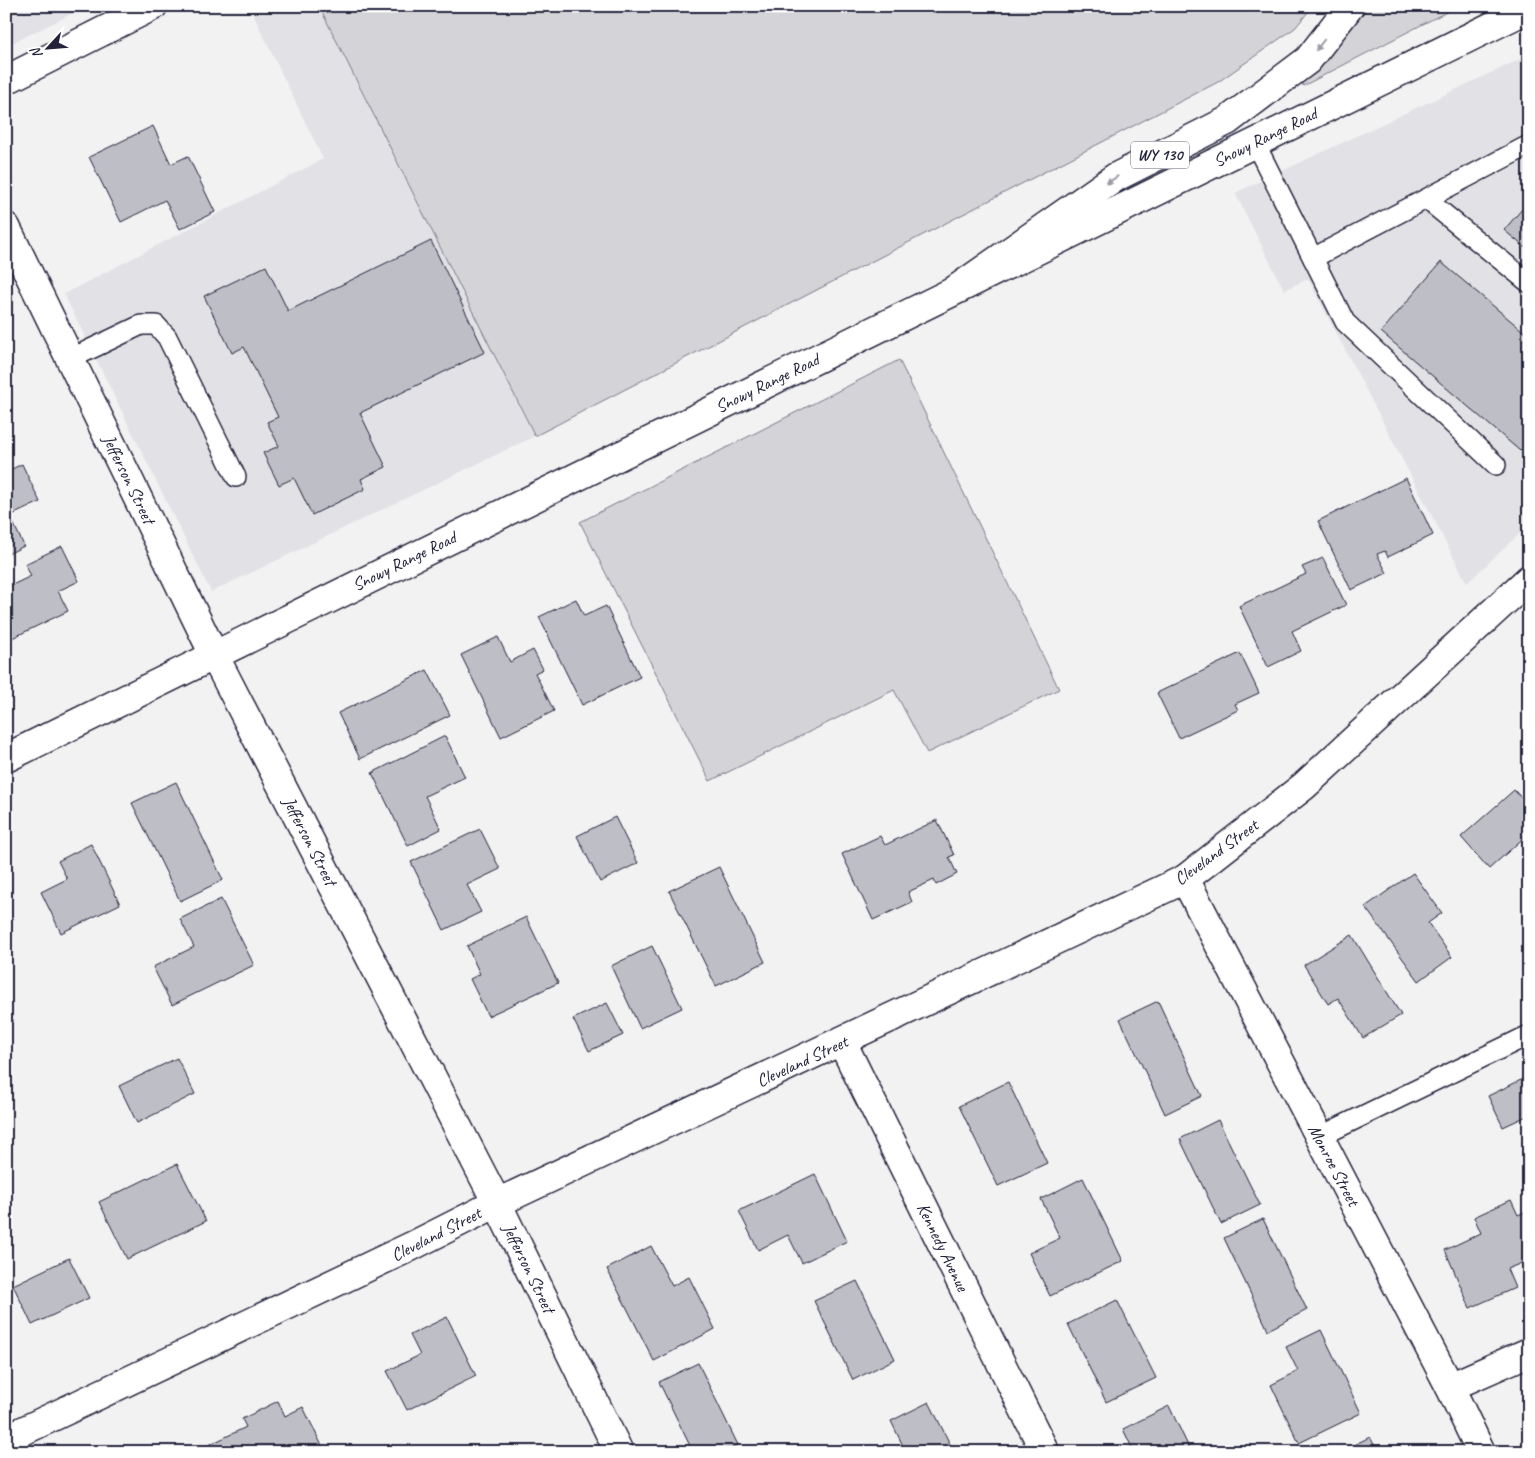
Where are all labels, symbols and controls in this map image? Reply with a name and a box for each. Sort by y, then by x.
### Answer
north arrow [22,22,72,72]
one-way arrow [1314,38,1325,51]
text: N [26,44,46,61]
street label: Snowy Range Road [1209,101,1323,172]
road number: WY 130 [1131,142,1189,168]
one-way arrow [1106,175,1119,185]
street label: Snowy Range Road [711,347,825,418]
street label: Jefferson Street [97,430,161,530]
street label: Snowy Range Road [348,525,462,596]
street label: Jefferson Street [278,792,343,892]
street label: Cleveland Street [1170,813,1264,890]
street label: Cleveland Street [753,1029,853,1092]
street label: Monroe Street [1303,1120,1366,1211]
street label: Kennedy Avenue [912,1199,974,1296]
street label: Cleveland Street [387,1201,487,1266]
street label: Jefferson Street [497,1219,561,1319]

